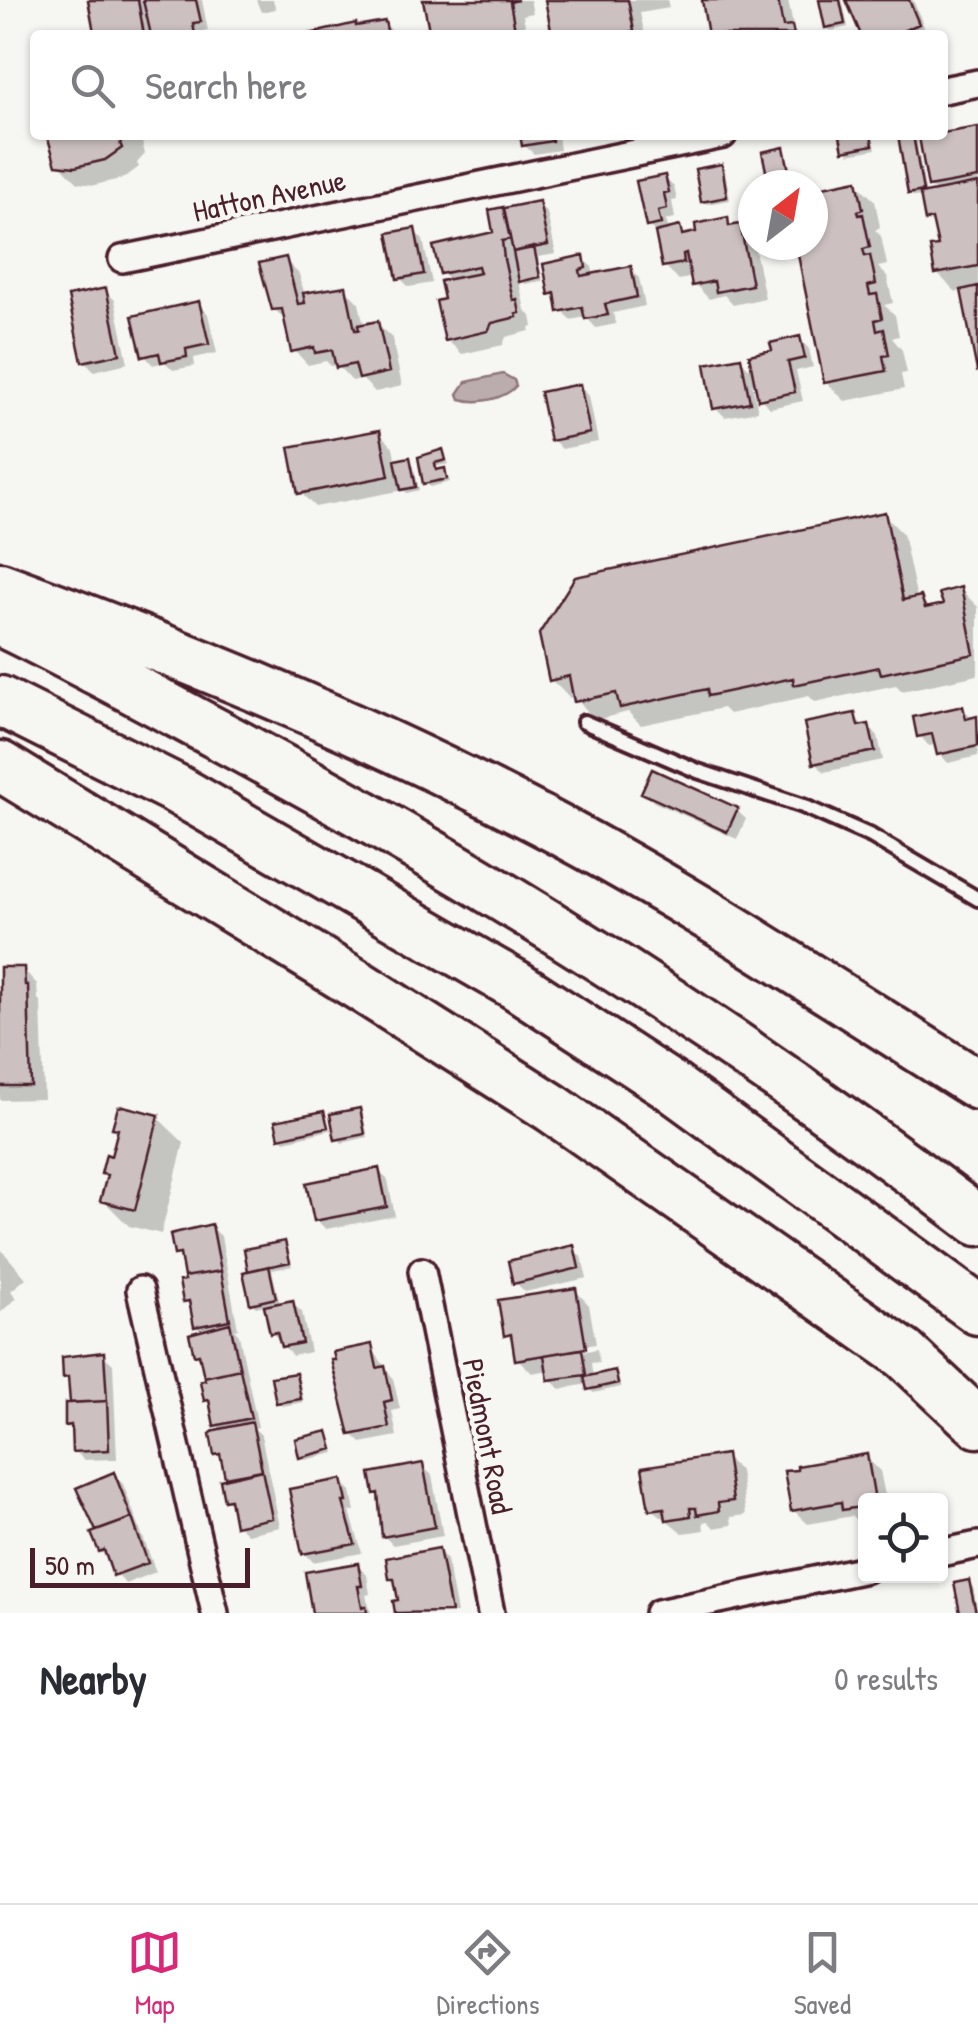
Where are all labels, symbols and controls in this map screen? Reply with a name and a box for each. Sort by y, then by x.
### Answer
search box [30,30,948,140]
icon: search [65,58,120,113]
text: Search here [145,59,307,111]
street label: Hatton Avenue [189,159,349,231]
north arrow [738,170,828,260]
street label: Piedmont Road [453,1355,523,1517]
map controls [858,1493,948,1583]
button: locate [858,1493,948,1583]
scale bar [30,1543,250,1588]
text: 50 m [45,1546,95,1584]
text: Nearby [40,1650,147,1707]
text: 0 results [834,1657,938,1700]
tab: Map [127,1925,182,2023]
tab: Directions [436,1925,539,2023]
tab: Saved [794,1925,851,2023]

